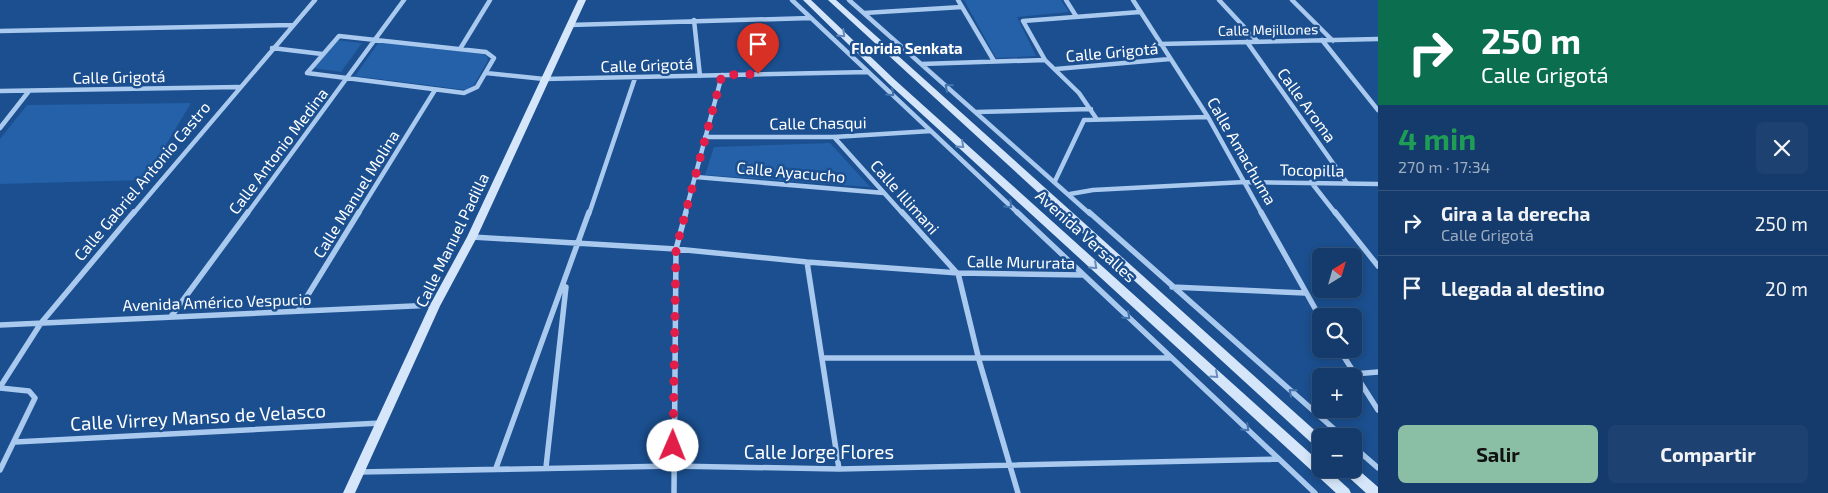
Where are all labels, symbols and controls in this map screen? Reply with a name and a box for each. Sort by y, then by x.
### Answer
text: 250 m [1481,19,1581,61]
street label: Calle Mejillones [1218,20,1318,39]
icon: right [1398,20,1463,85]
pin [737,23,779,74]
one-way arrow [836,28,845,37]
icon: arrive [744,30,772,58]
street label: Calle Grigotá [1065,38,1159,65]
district label: Florida Senkata [851,39,963,57]
street label: Calle Grigotá [600,53,694,76]
text: Calle Grigotá [1481,61,1609,87]
street label: Calle Aroma [1274,64,1341,146]
street label: Calle Grigotá [72,66,166,87]
street label: Calle Antonio Medina [224,84,331,218]
one-way arrow [944,84,953,93]
one-way arrow [885,87,894,96]
street label: Calle Amachuma [1204,94,1281,208]
street label: Calle Gabriel Antonio Castro [69,97,214,264]
street label: Calle Chasqui [769,112,867,133]
text: 4 min [1398,120,1476,156]
button: close [1756,122,1808,174]
street label: Calle Manuel Molina [309,126,403,261]
one-way arrow [956,139,965,148]
street label: Calle Illimani [867,156,944,238]
street label: Calle Ayacucho [736,157,846,186]
text: 270 m · 17:34 [1398,157,1490,176]
street label: Tocopilla [1279,159,1345,180]
street label: Calle Manuel Padilla [411,170,492,310]
street label: Avenida Versalles [1032,186,1140,286]
one-way arrow [1004,199,1013,208]
text: Gira a la derecha [1441,202,1590,225]
icon: right [1398,209,1426,237]
text: 250 m [1755,212,1808,235]
text: Calle Grigotá [1441,225,1534,244]
north arrow [1312,248,1362,298]
map controls [1312,248,1362,478]
street label: Calle Mururata [967,251,1075,272]
one-way arrow [1089,260,1098,269]
icon: arrive [1398,274,1426,302]
text: Llegada al destino [1441,277,1605,300]
text: 20 m [1765,277,1808,300]
street label: Avenida Américo Vespucio [122,289,312,314]
button: search [1312,308,1362,358]
one-way arrow [1122,310,1131,319]
button: + [1312,368,1362,418]
one-way arrow [1209,369,1218,378]
one-way arrow [1288,389,1297,398]
street label: Calle Virrey Manso de Velasco [69,398,327,435]
position arrow [646,419,698,471]
one-way arrow [1240,422,1249,431]
button: Salir [1398,425,1598,483]
button: Compartir [1608,425,1808,483]
button: − [1312,428,1362,478]
street label: Calle Jorge Flores [744,440,894,463]

